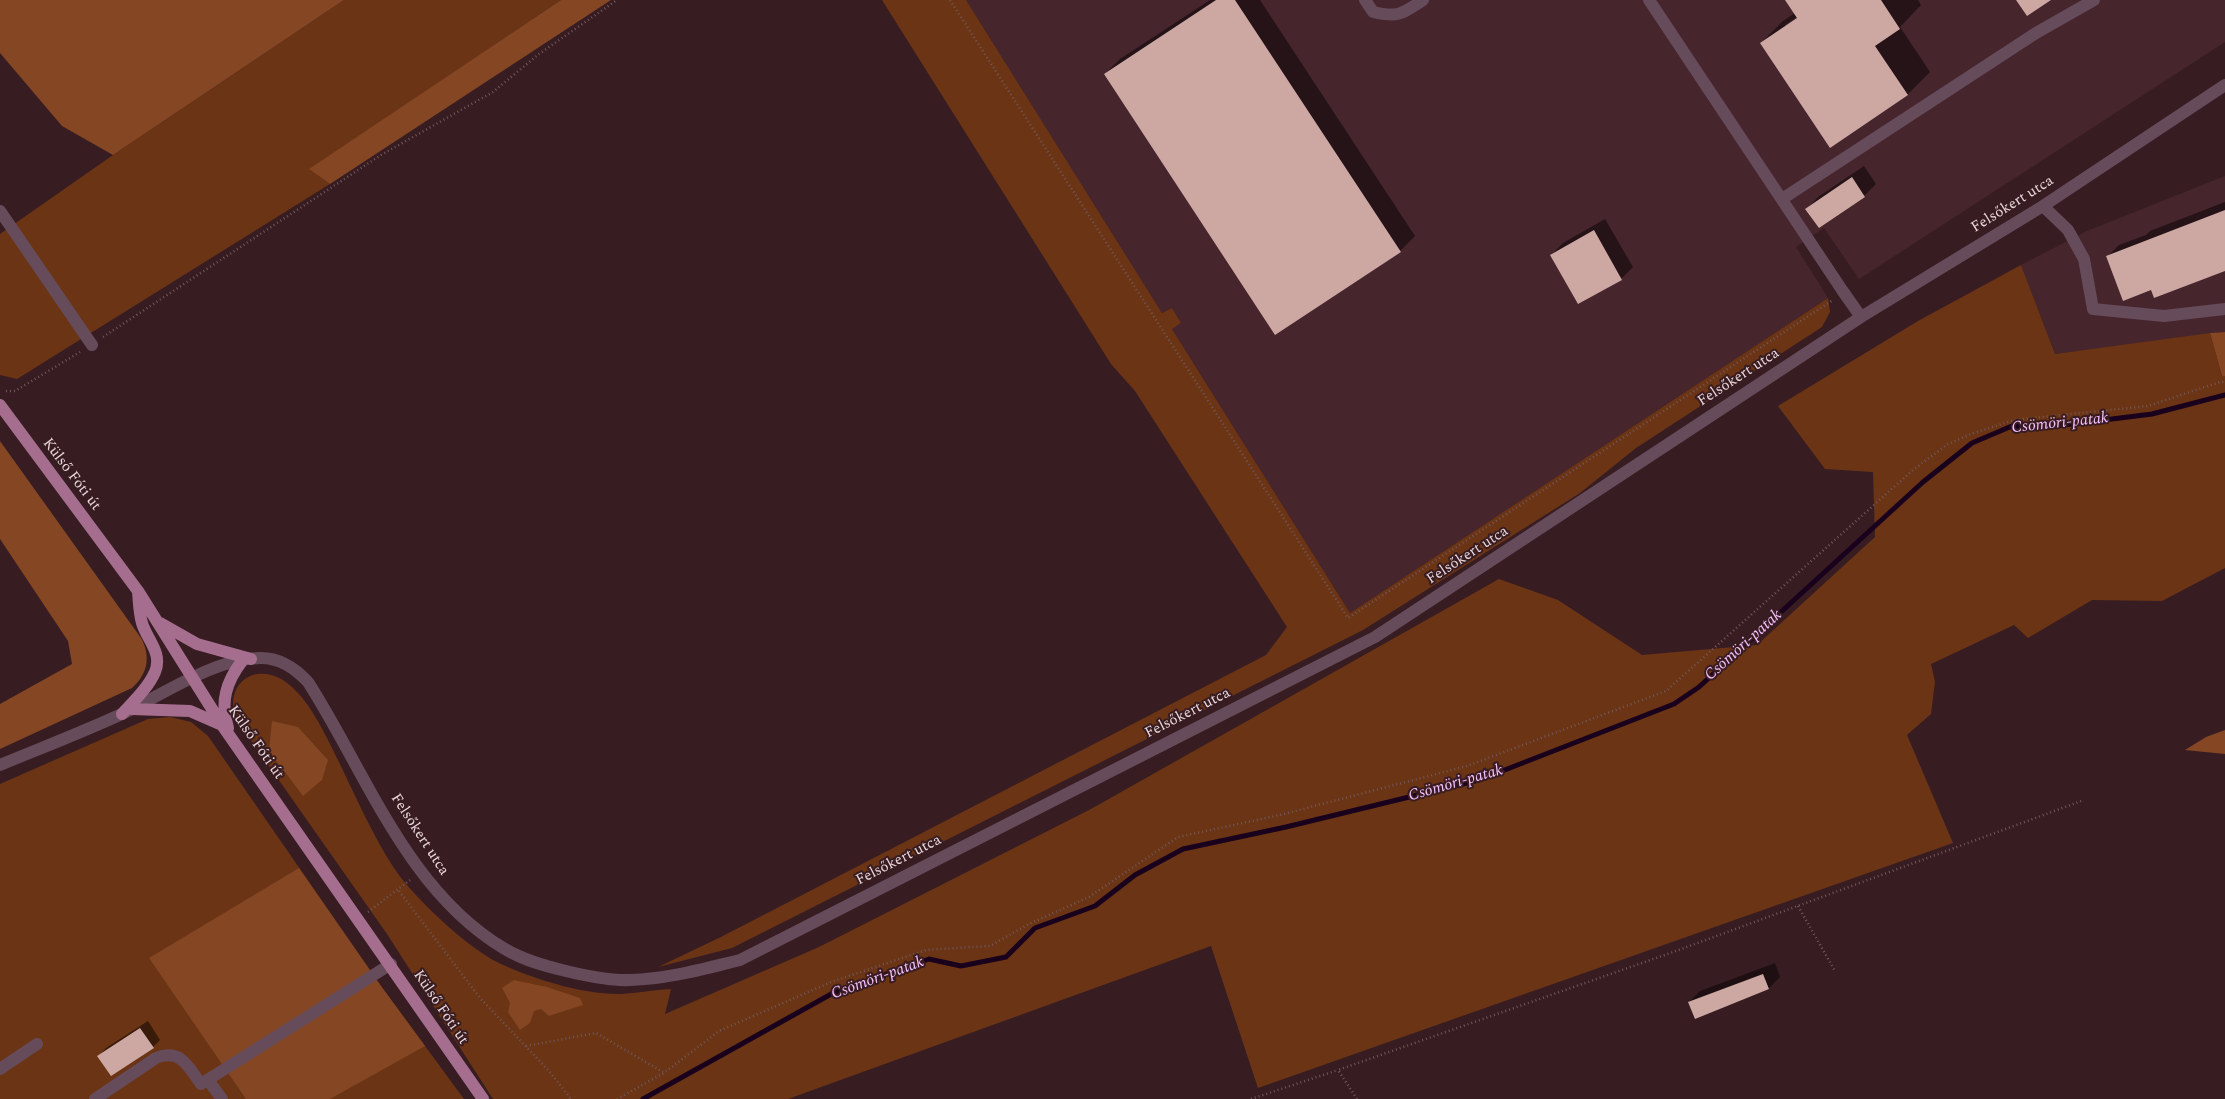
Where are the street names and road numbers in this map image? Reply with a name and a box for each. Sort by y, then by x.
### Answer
street label: Felsőkert utca [1969,173,2057,237]
street label: Felsőkert utca [1695,345,1783,411]
street label: Külső Fóti út [38,435,104,515]
street label: Felsőkert utca [1424,523,1512,589]
street label: Felsőkert utca [1142,685,1234,743]
street label: Külső Fóti út [223,703,287,783]
street label: Felsőkert utca [386,791,452,879]
street label: Felsőkert utca [853,832,945,890]
street label: Külső Fóti út [409,967,471,1049]

